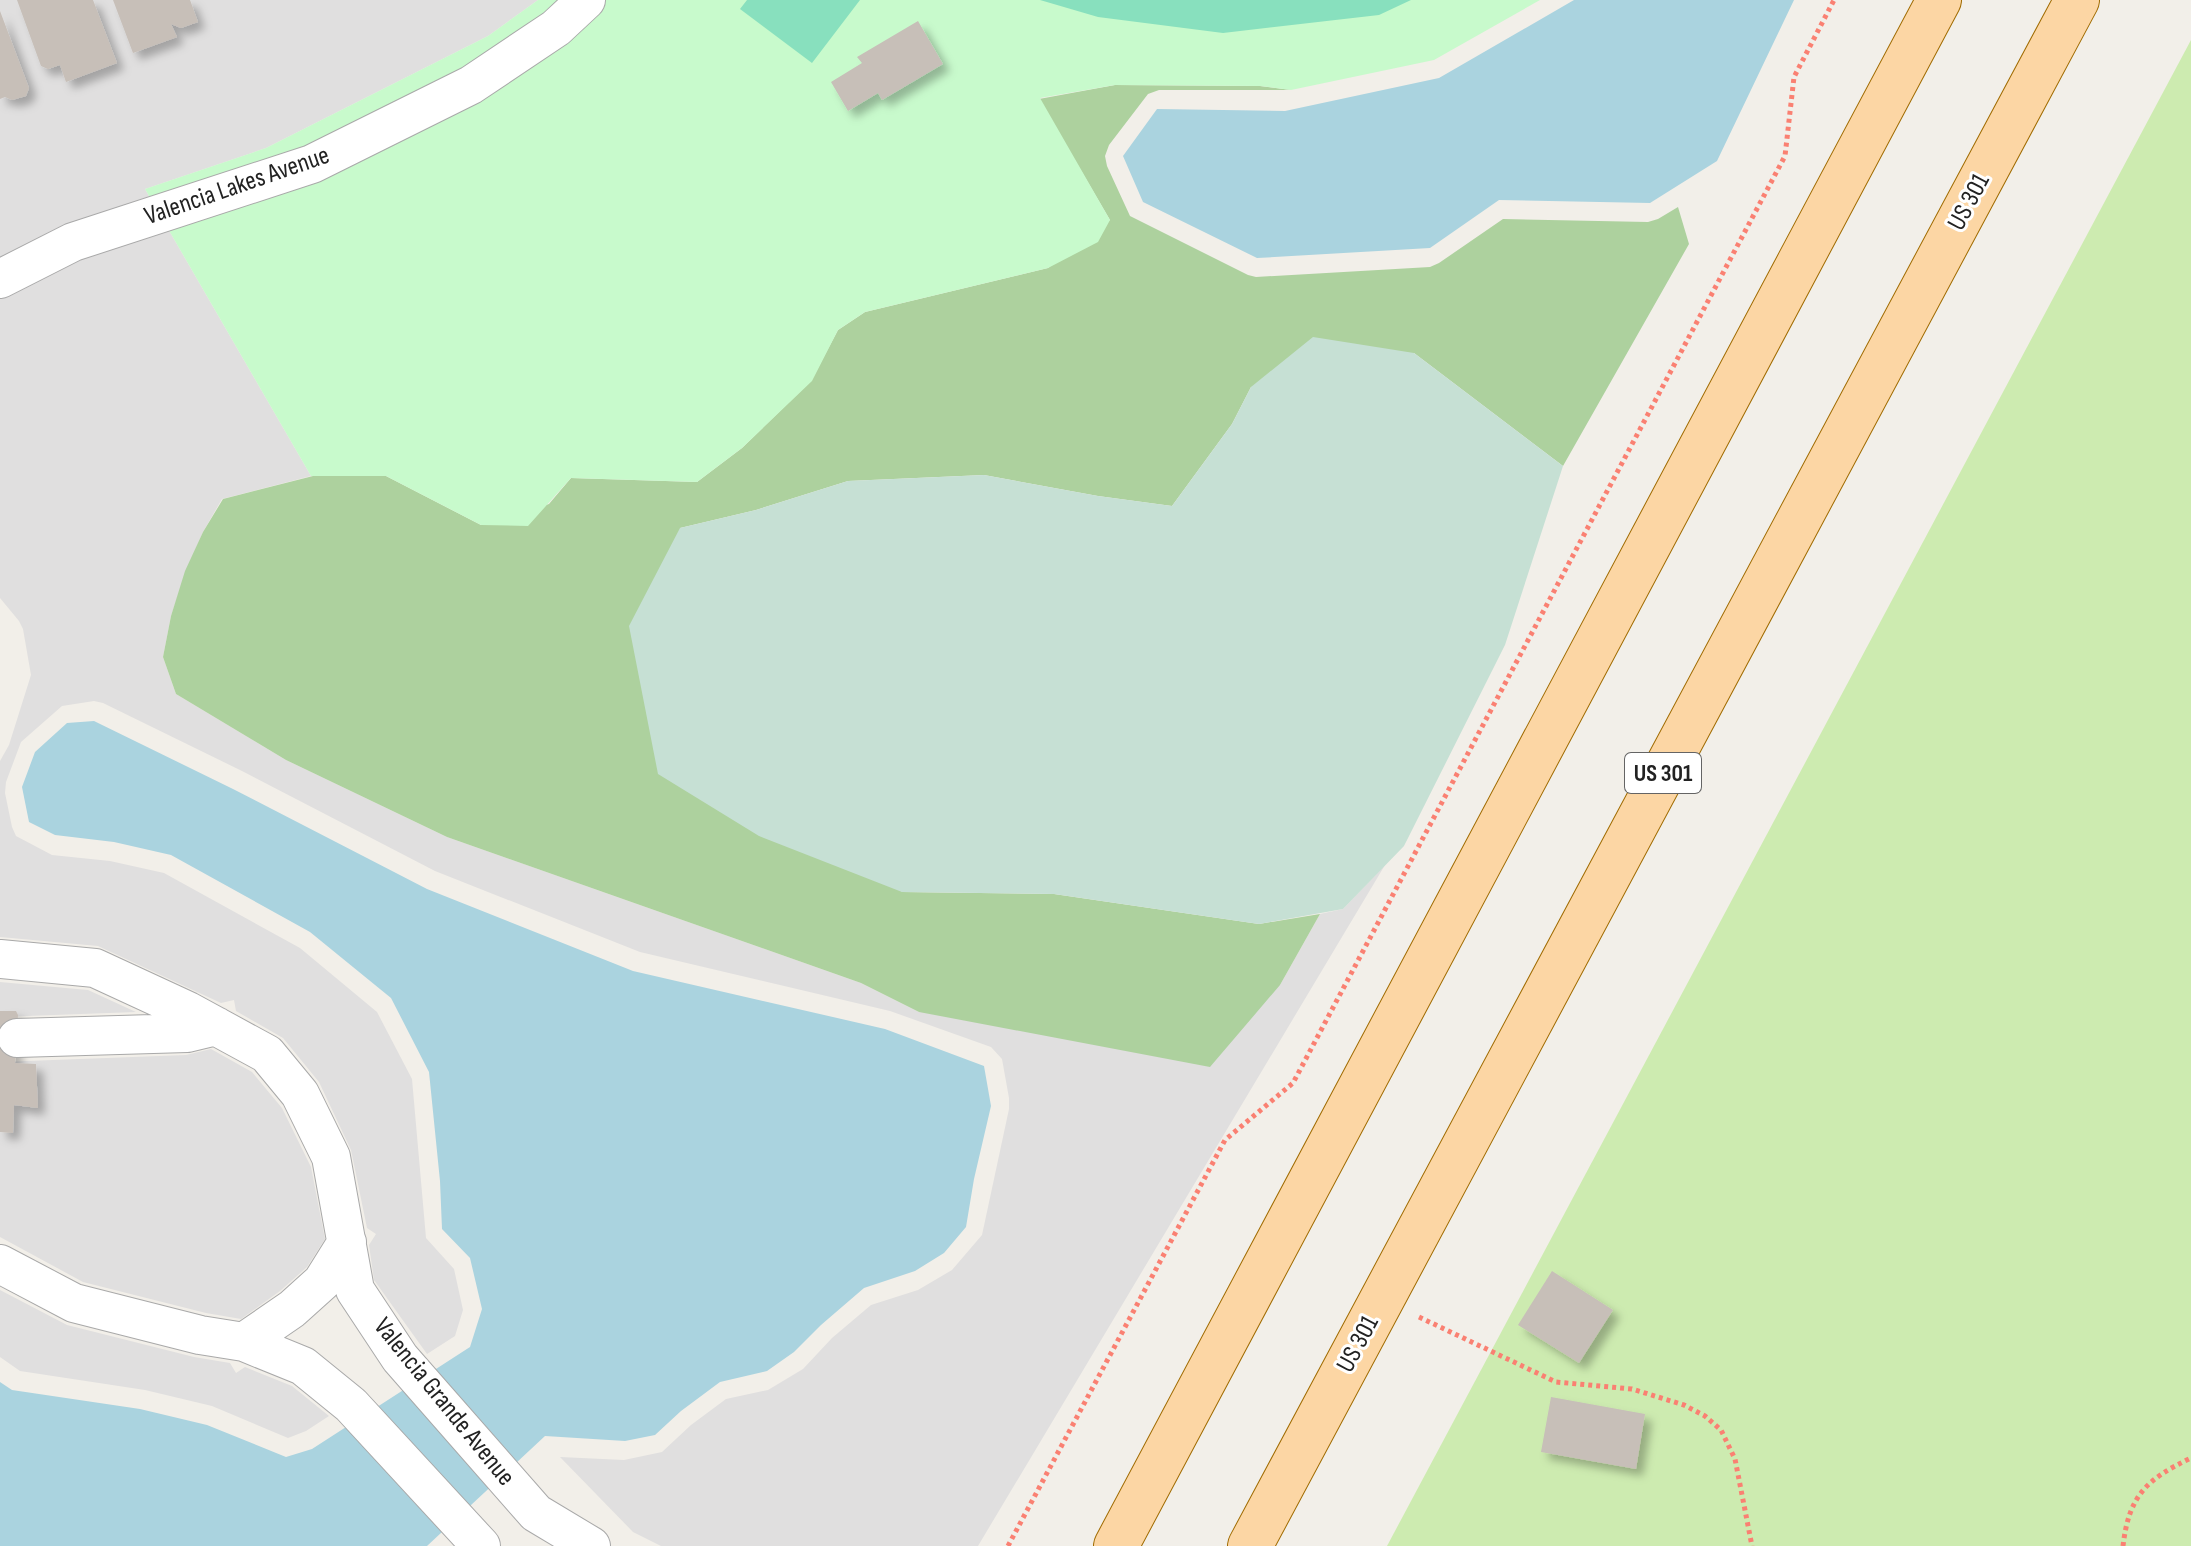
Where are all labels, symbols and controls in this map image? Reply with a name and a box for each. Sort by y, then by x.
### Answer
street label: Valencia Lakes Avenue [141,140,333,232]
street label: US 301 [1941,168,1997,236]
road number: US 301 [1625,753,1701,793]
street label: US 301 [1330,1310,1386,1378]
street label: Valencia Grande Avenue [367,1312,521,1492]

